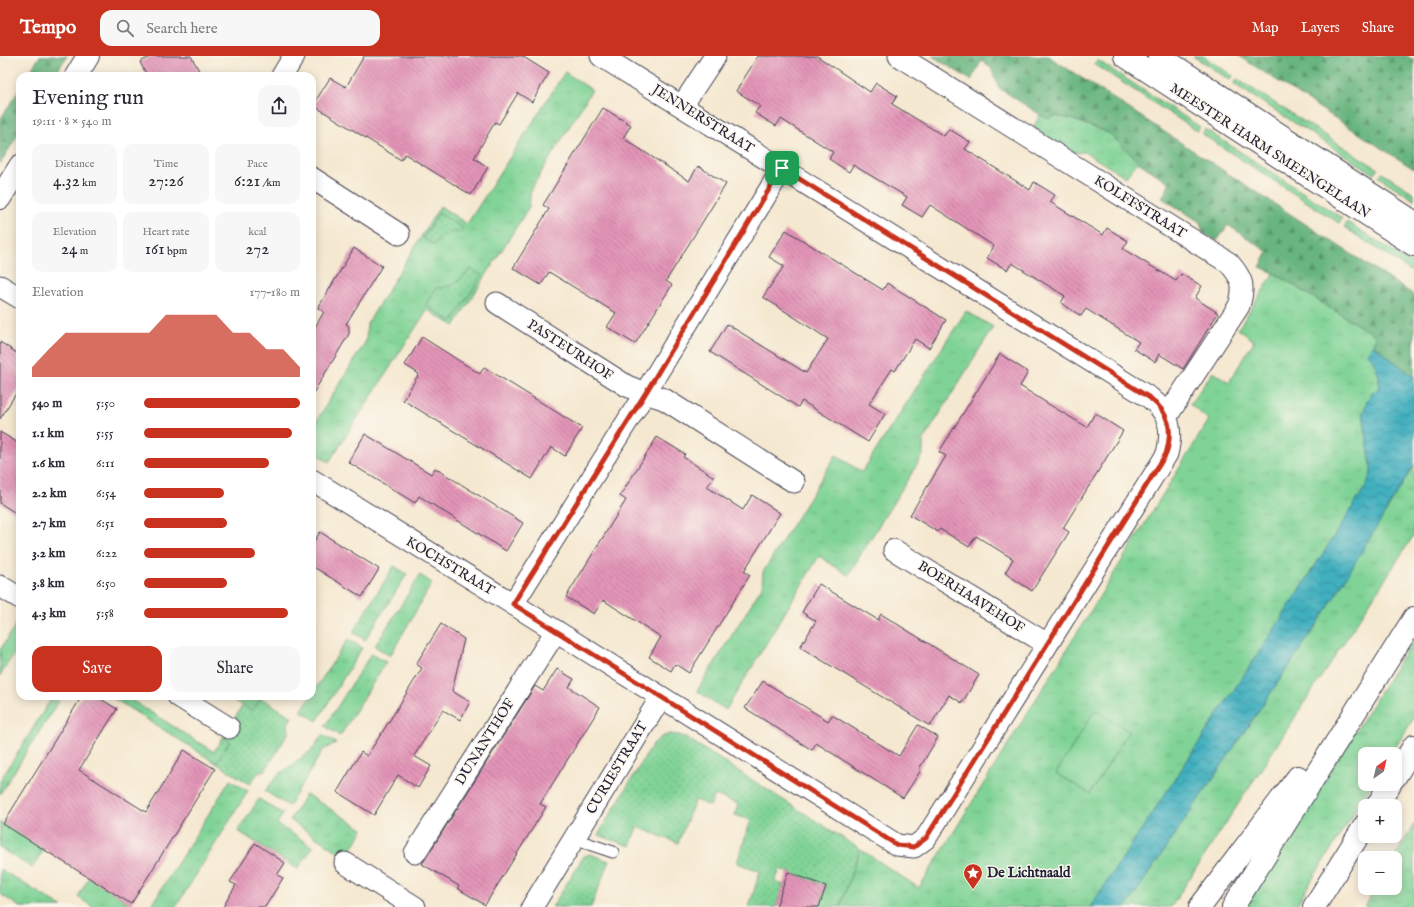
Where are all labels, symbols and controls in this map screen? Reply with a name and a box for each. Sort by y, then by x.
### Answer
search box [100,10,380,46]
text: Tempo [20,16,76,40]
icon: search [114,17,136,39]
text: Search here [146,19,218,38]
text: Map [1252,19,1279,37]
text: Layers [1301,19,1340,37]
text: Share [1362,19,1394,37]
street label: JENNERSTRAAT [647,79,758,158]
street label: MEESTER HARM SMEENGELAAN [1167,79,1373,223]
text: Evening run [32,84,144,112]
button: share [258,85,300,127]
text: 19:11 · 8 × 540 m [32,113,111,130]
pin [765,151,799,185]
text: Distance [55,157,95,171]
text: Time [154,157,178,171]
text: Pace [247,157,268,171]
icon: arrive [771,157,793,179]
text: 4.32 [53,171,80,192]
text: 27:26 [148,171,184,192]
text: 6:21 [234,171,260,192]
street label: KOLFFSTRAAT [1090,171,1190,243]
text: km [80,176,96,190]
text: /km [260,176,281,190]
text: Elevation [53,225,96,239]
text: Heart rate [143,225,189,239]
text: kcal [248,225,267,239]
text: 24 [61,239,77,260]
text: 161 [145,239,165,260]
text: 272 [245,239,269,260]
text: m [77,244,88,258]
text: bpm [165,244,187,258]
text: Elevation [32,284,84,301]
text: 177–180 m [249,284,300,301]
street label: PASTEURHOF [524,316,616,384]
text: 540 m [32,395,62,412]
text: 5:50 [96,395,115,412]
text: 1.1 km [32,425,64,442]
text: 5:55 [96,425,114,442]
text: 1.6 km [32,455,65,472]
text: 6:11 [96,455,115,472]
text: 2.2 km [32,485,67,502]
text: 6:54 [96,485,116,502]
text: 2.7 km [32,515,66,532]
text: 6:51 [96,515,114,532]
street label: KOCHSTRAAT [402,532,498,600]
text: 3.2 km [32,545,66,562]
text: 6:22 [96,545,117,562]
street label: BOERHAAVEHOF [914,557,1028,637]
text: 3.8 km [32,575,65,592]
text: 6:50 [96,575,116,592]
text: 4.3 km [32,605,66,622]
text: 5:58 [96,605,114,622]
button: Save [32,646,162,692]
button: Share [170,646,300,692]
street label: DUNANTHOF [451,695,519,789]
street label: CURIESTRAAT [582,718,652,818]
north arrow [1358,747,1402,791]
map controls [1358,747,1402,895]
button: + [1358,799,1402,843]
button: − [1358,851,1402,895]
place icon: De Lichtnaald [962,862,984,890]
place label: De Lichtnaald [987,864,1071,882]

